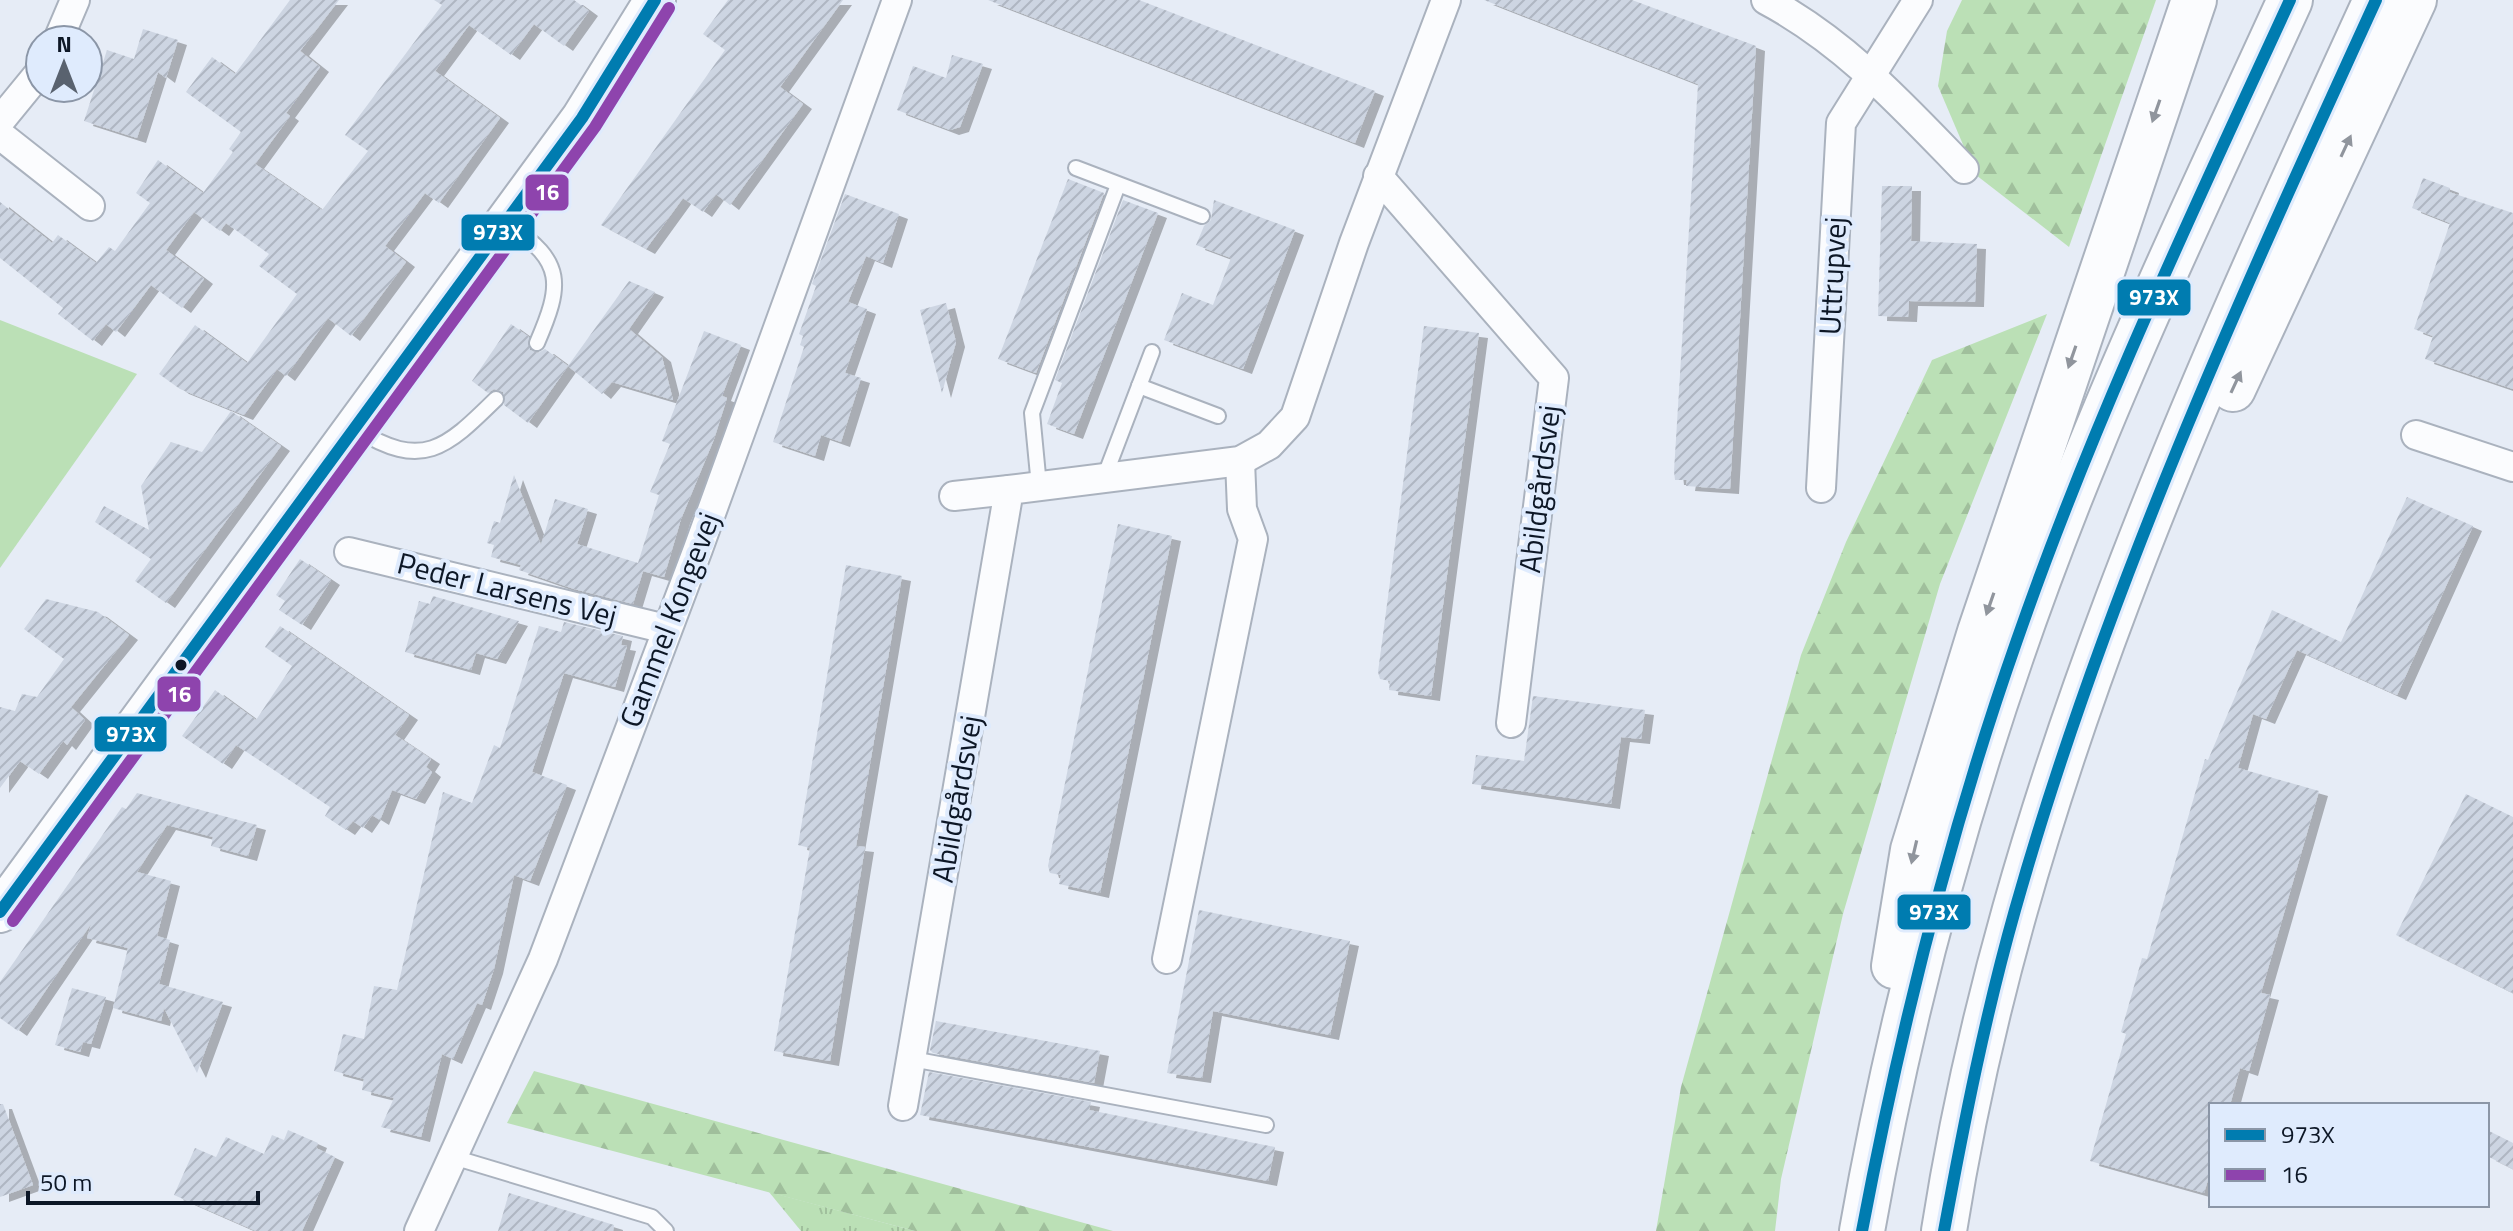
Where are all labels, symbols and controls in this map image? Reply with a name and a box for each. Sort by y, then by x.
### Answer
north arrow [24,24,104,104]
text: N [56,27,72,61]
one-way arrow [2149,99,2161,123]
one-way arrow [2339,135,2353,158]
line badge: 16 [524,173,570,212]
text: 16 [535,175,559,209]
line badge: 973X [460,213,536,252]
text: 973X [473,215,523,249]
street label: Uttrupvej [1806,216,1858,336]
line badge: 973X [2116,278,2192,317]
text: 973X [2129,280,2179,314]
one-way arrow [2066,345,2078,369]
one-way arrow [2229,370,2243,394]
street label: Abildgårdsvej [1506,402,1572,576]
street label: Gammel Kongevej [607,505,731,734]
street label: Peder Larsens Vej [393,540,622,639]
one-way arrow [1983,592,1995,616]
unlabelled marker [173,657,189,673]
line badge: 16 [156,675,202,713]
text: 16 [167,677,191,711]
street label: Abildgårdsvej [919,712,993,886]
line badge: 973X [93,715,168,753]
text: 973X [106,717,156,751]
one-way arrow [1907,840,1920,865]
line badge: 973X [1896,893,1972,931]
text: 973X [1909,895,1959,929]
legend [2209,1103,2489,1207]
text: 973X [2281,1116,2335,1152]
scale bar [28,1155,258,1205]
text: 16 [2281,1156,2308,1192]
text: 50 m [40,1164,92,1200]

